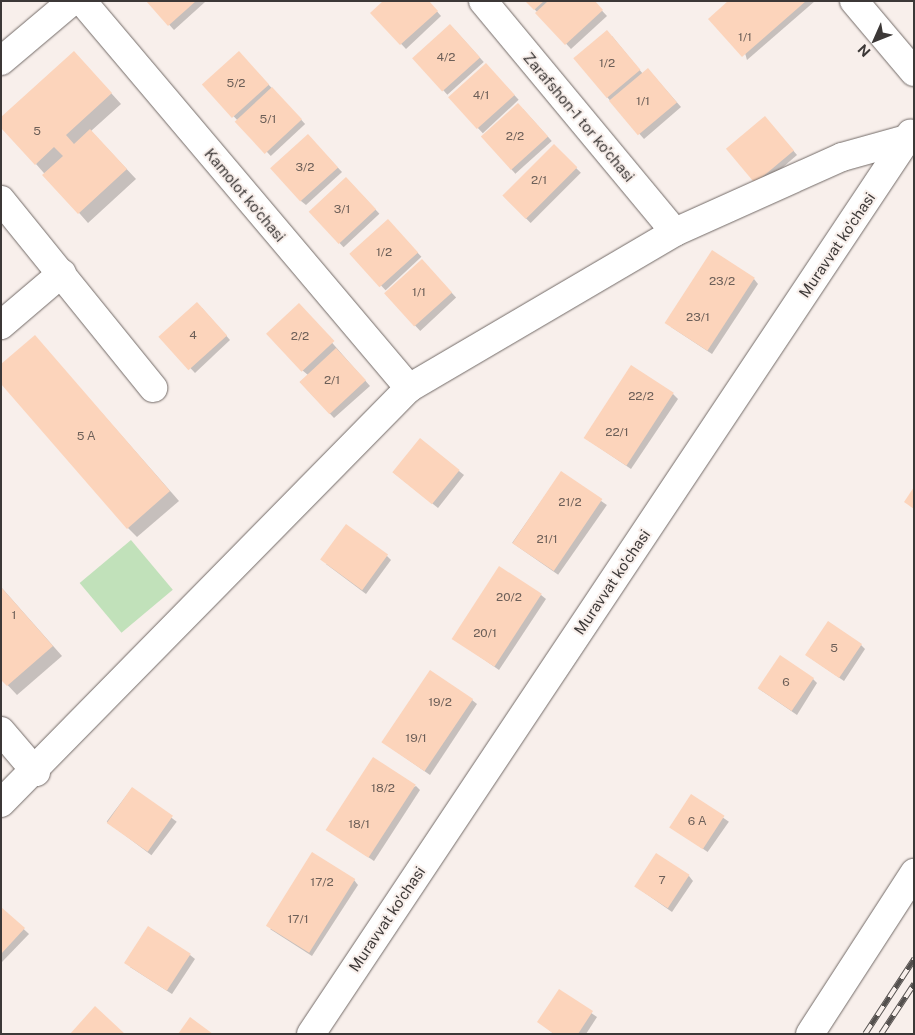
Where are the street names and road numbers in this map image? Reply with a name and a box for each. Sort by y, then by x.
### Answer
street label: Zarafshon-1 tor ko'chasi [520,49,638,185]
street label: Kamolot ko'chasi [201,145,289,245]
street label: Muravvat ko'chasi [795,189,879,301]
street label: Muravvat ko'chasi [570,526,654,638]
street label: Muravvat ko'chasi [345,863,429,975]

